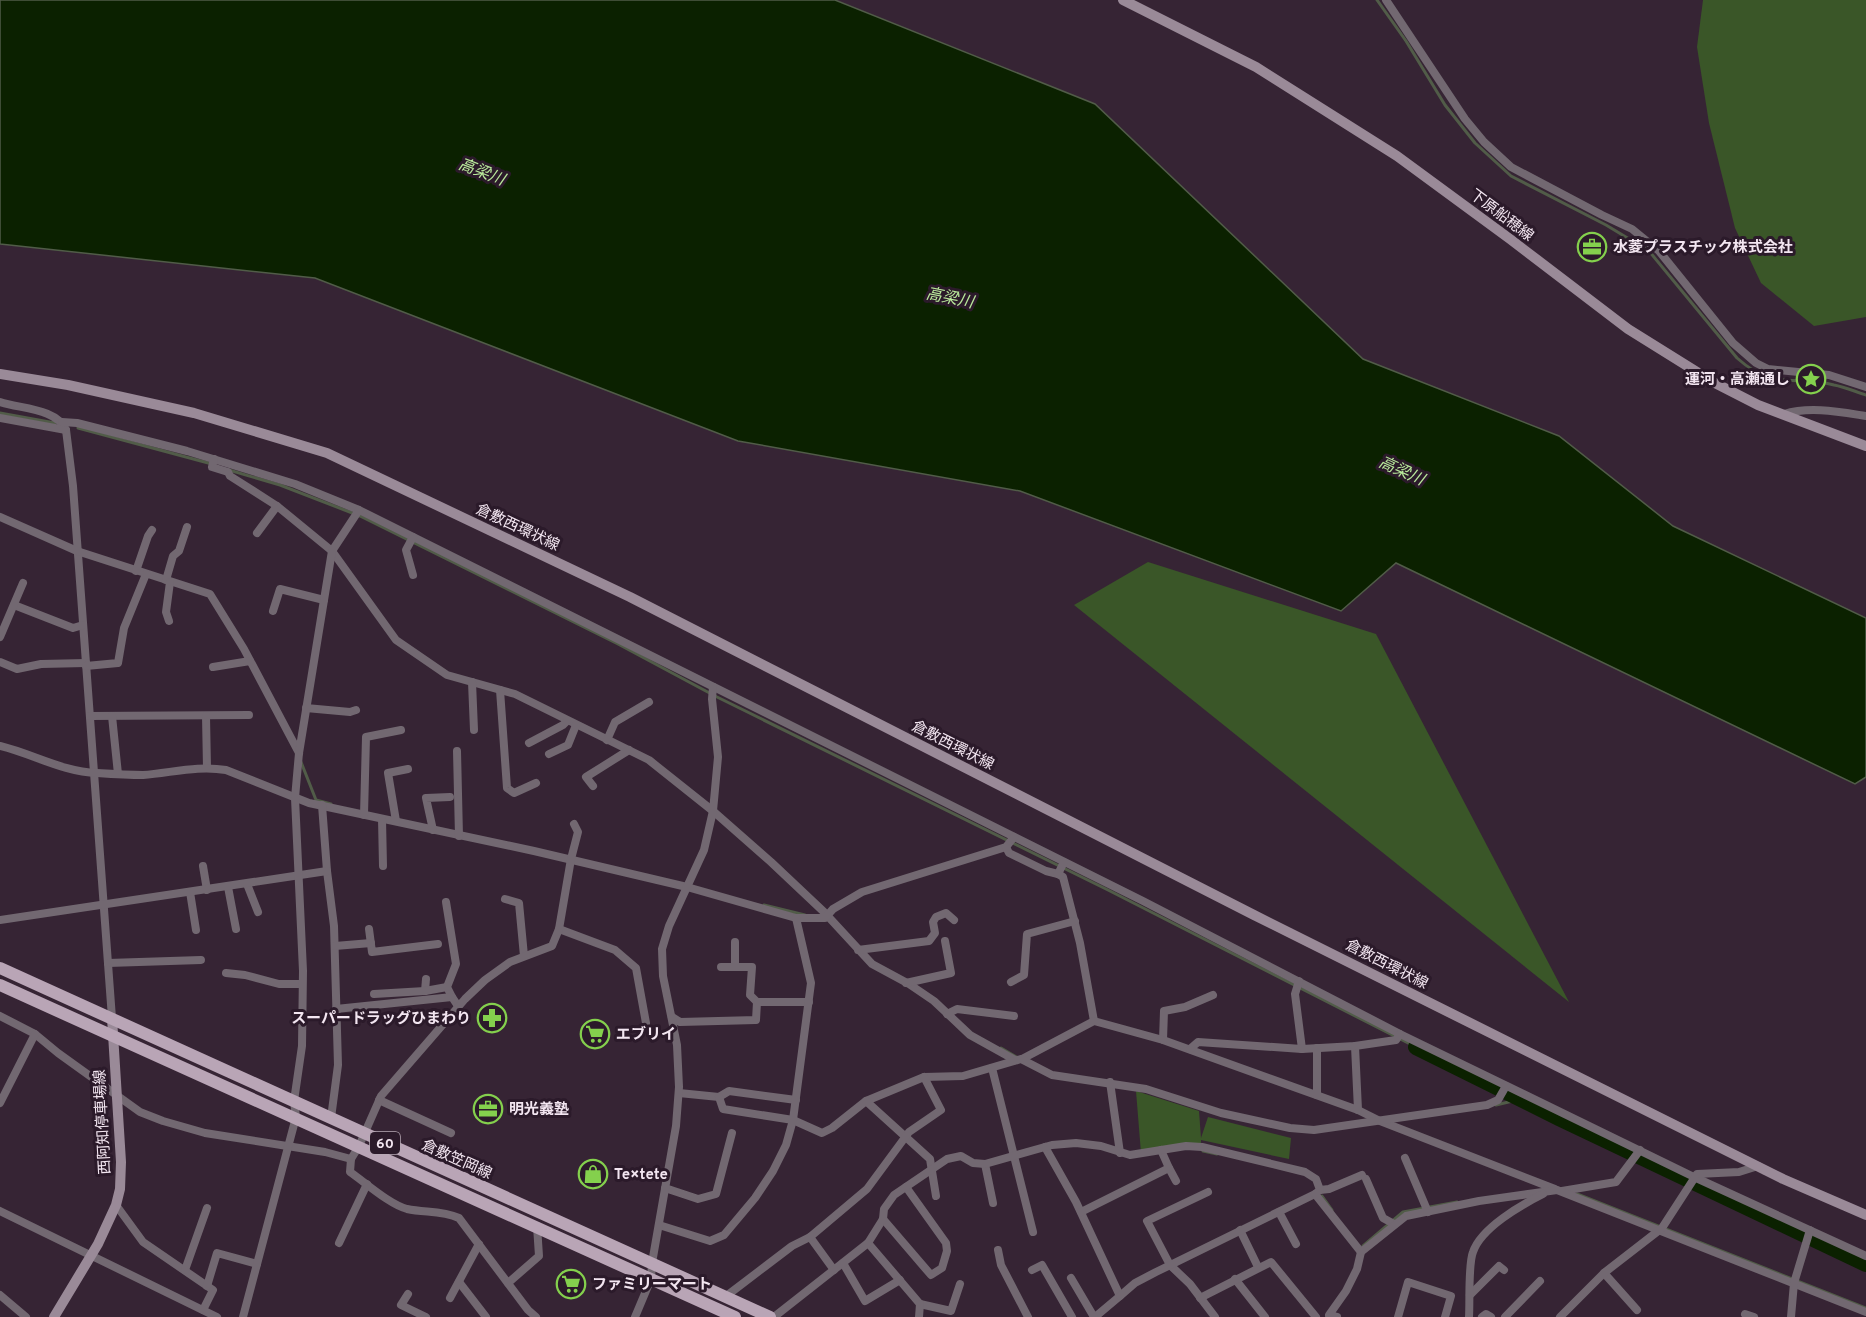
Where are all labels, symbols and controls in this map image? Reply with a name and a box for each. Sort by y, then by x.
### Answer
water label: 高梁川 [455,155,509,192]
street label: 下原船穂線 [1465,186,1537,246]
office icon: 水菱プラスチック株式会社 [1576,231,1608,263]
place label: 水菱プラスチック株式会社 [1613,238,1793,258]
water label: 高梁川 [924,285,977,314]
place icon: 運河・高瀬通し [1795,363,1827,395]
place label: 運河・高瀬通し [1685,371,1790,390]
water label: 高梁川 [1375,453,1429,492]
street label: 倉敷西環状線 [473,500,563,556]
street label: 倉敷西環状線 [908,717,997,775]
street label: 倉敷西環状線 [1342,936,1431,994]
pharmacy icon: スーパードラッグひまわり [476,1002,508,1034]
place label: スーパードラッグひまわり [291,1010,471,1029]
supermarket icon: エブリイ [579,1018,611,1050]
place label: エブリイ [616,1025,676,1045]
street label: 西阿知停車場線 [91,1069,116,1175]
office icon: 明光義塾 [472,1093,504,1125]
place label: 明光義塾 [509,1101,569,1120]
road number: 60 [370,1132,400,1154]
street label: 倉敷笠岡線 [418,1136,495,1184]
shop icon: Te×tete [577,1158,609,1190]
place label: Te×tete [614,1166,668,1185]
supermarket icon: ファミリーマート [555,1268,587,1300]
place label: ファミリーマート [592,1276,712,1295]

